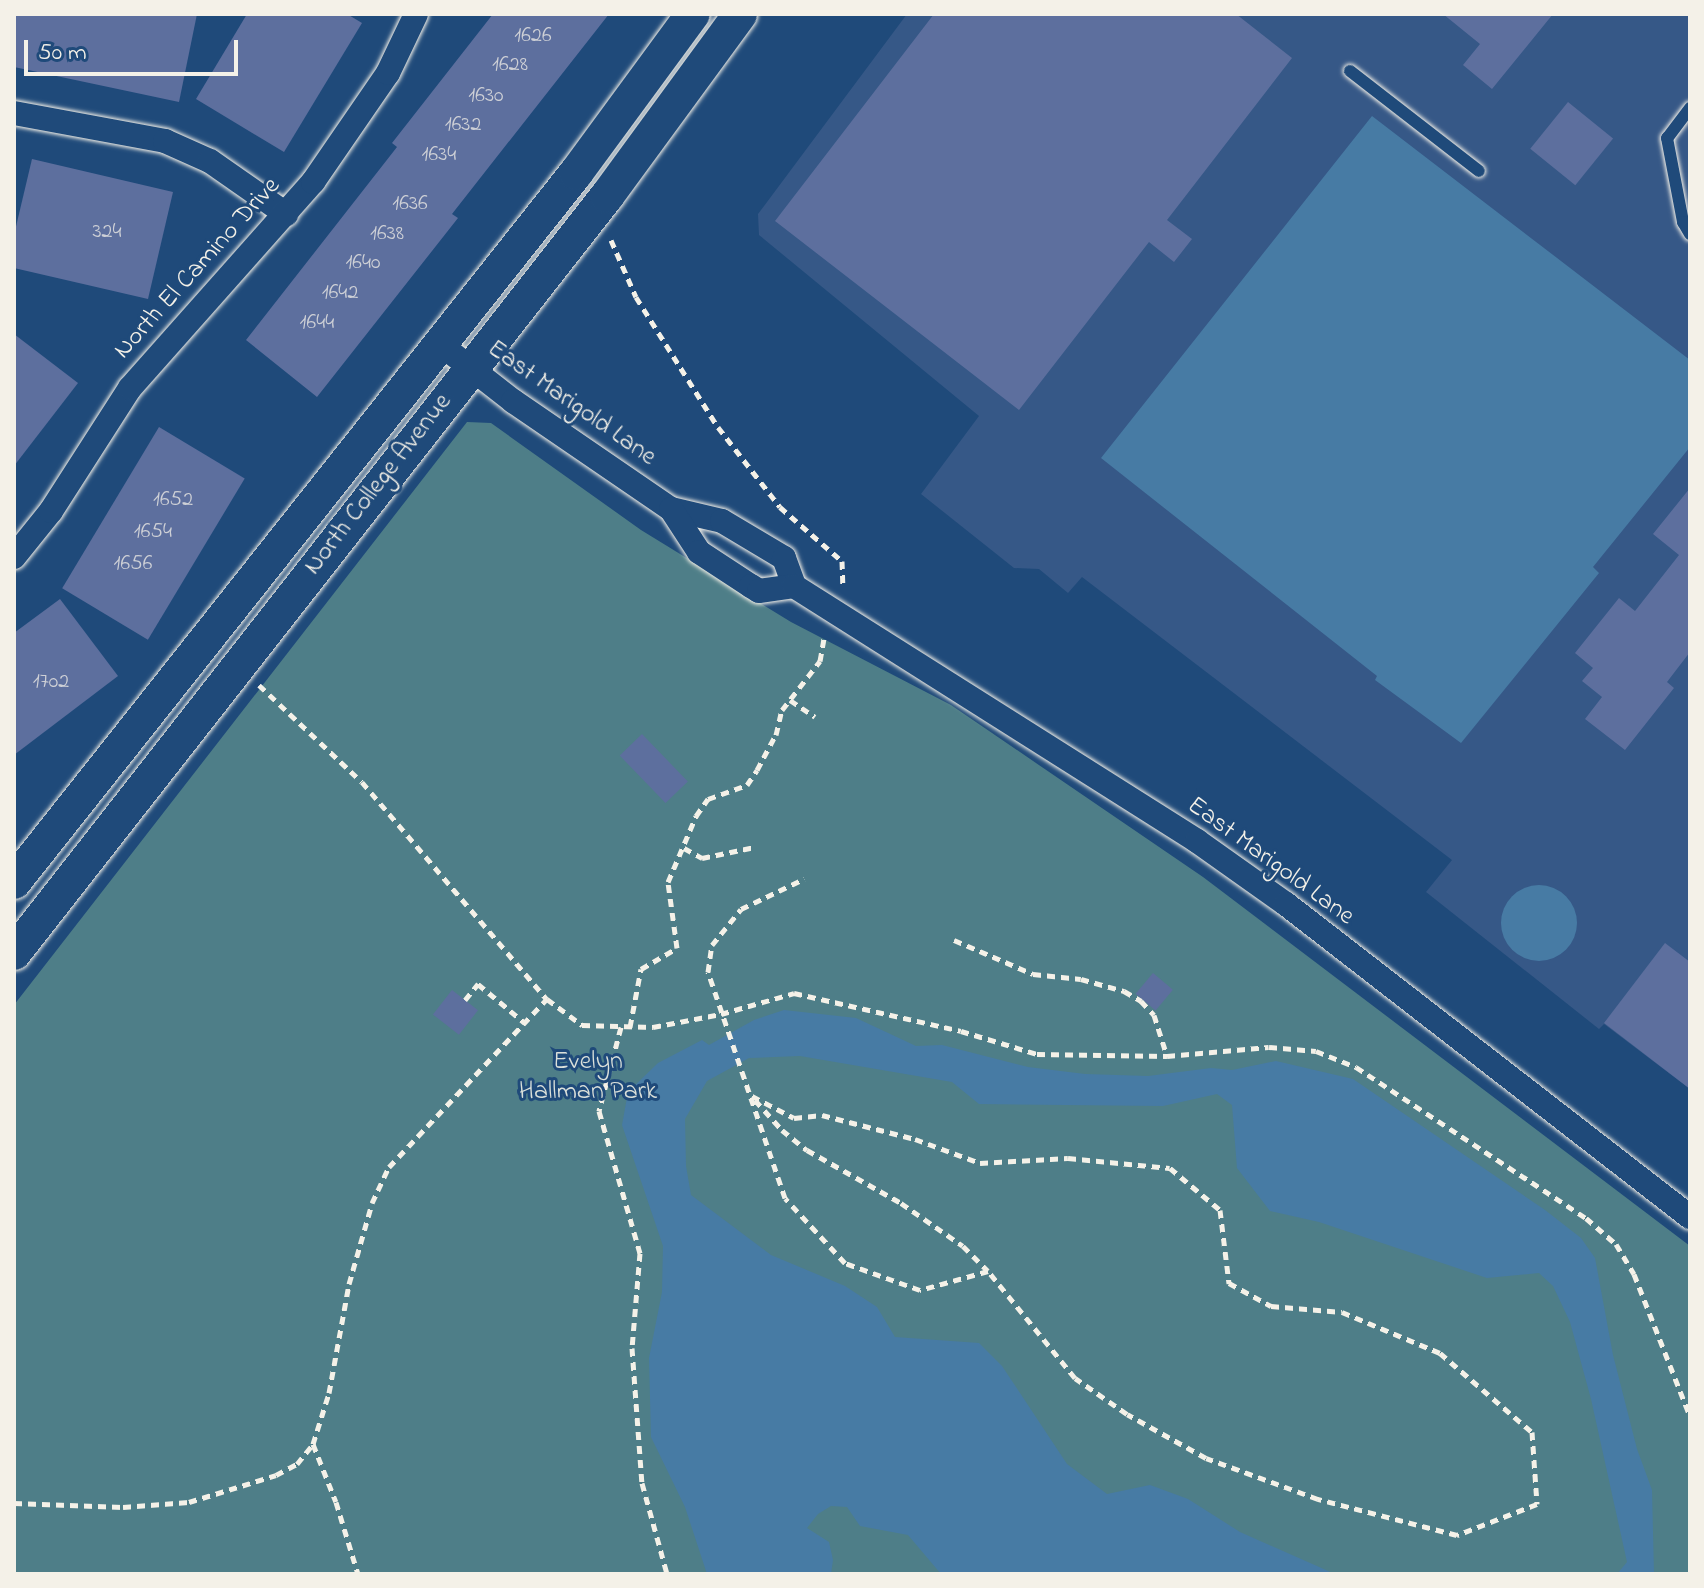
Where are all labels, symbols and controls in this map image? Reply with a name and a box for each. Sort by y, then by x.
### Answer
scale bar [28,24,242,74]
house number: 1626 [514,24,552,50]
text: 50 m [38,36,87,71]
house number: 1628 [492,53,528,79]
house number: 1630 [468,84,504,110]
house number: 1632 [445,113,481,139]
house number: 1634 [422,143,456,169]
street label: North El Camino Drive [108,172,288,366]
house number: 1636 [392,192,428,218]
house number: 324 [92,220,122,246]
house number: 1638 [370,222,404,248]
house number: 1640 [345,251,381,277]
house number: 1642 [322,281,358,307]
house number: 1644 [300,311,334,337]
street label: East Marigold Lane [481,334,661,474]
street label: North College Avenue [298,388,460,582]
house number: 1652 [153,488,193,514]
house number: 1654 [134,520,172,546]
house number: 1656 [114,552,152,578]
house number: 1702 [33,670,69,696]
street label: East Marigold Lane [1180,791,1360,933]
park label: Evelyn Hallman Park [519,1047,657,1108]

